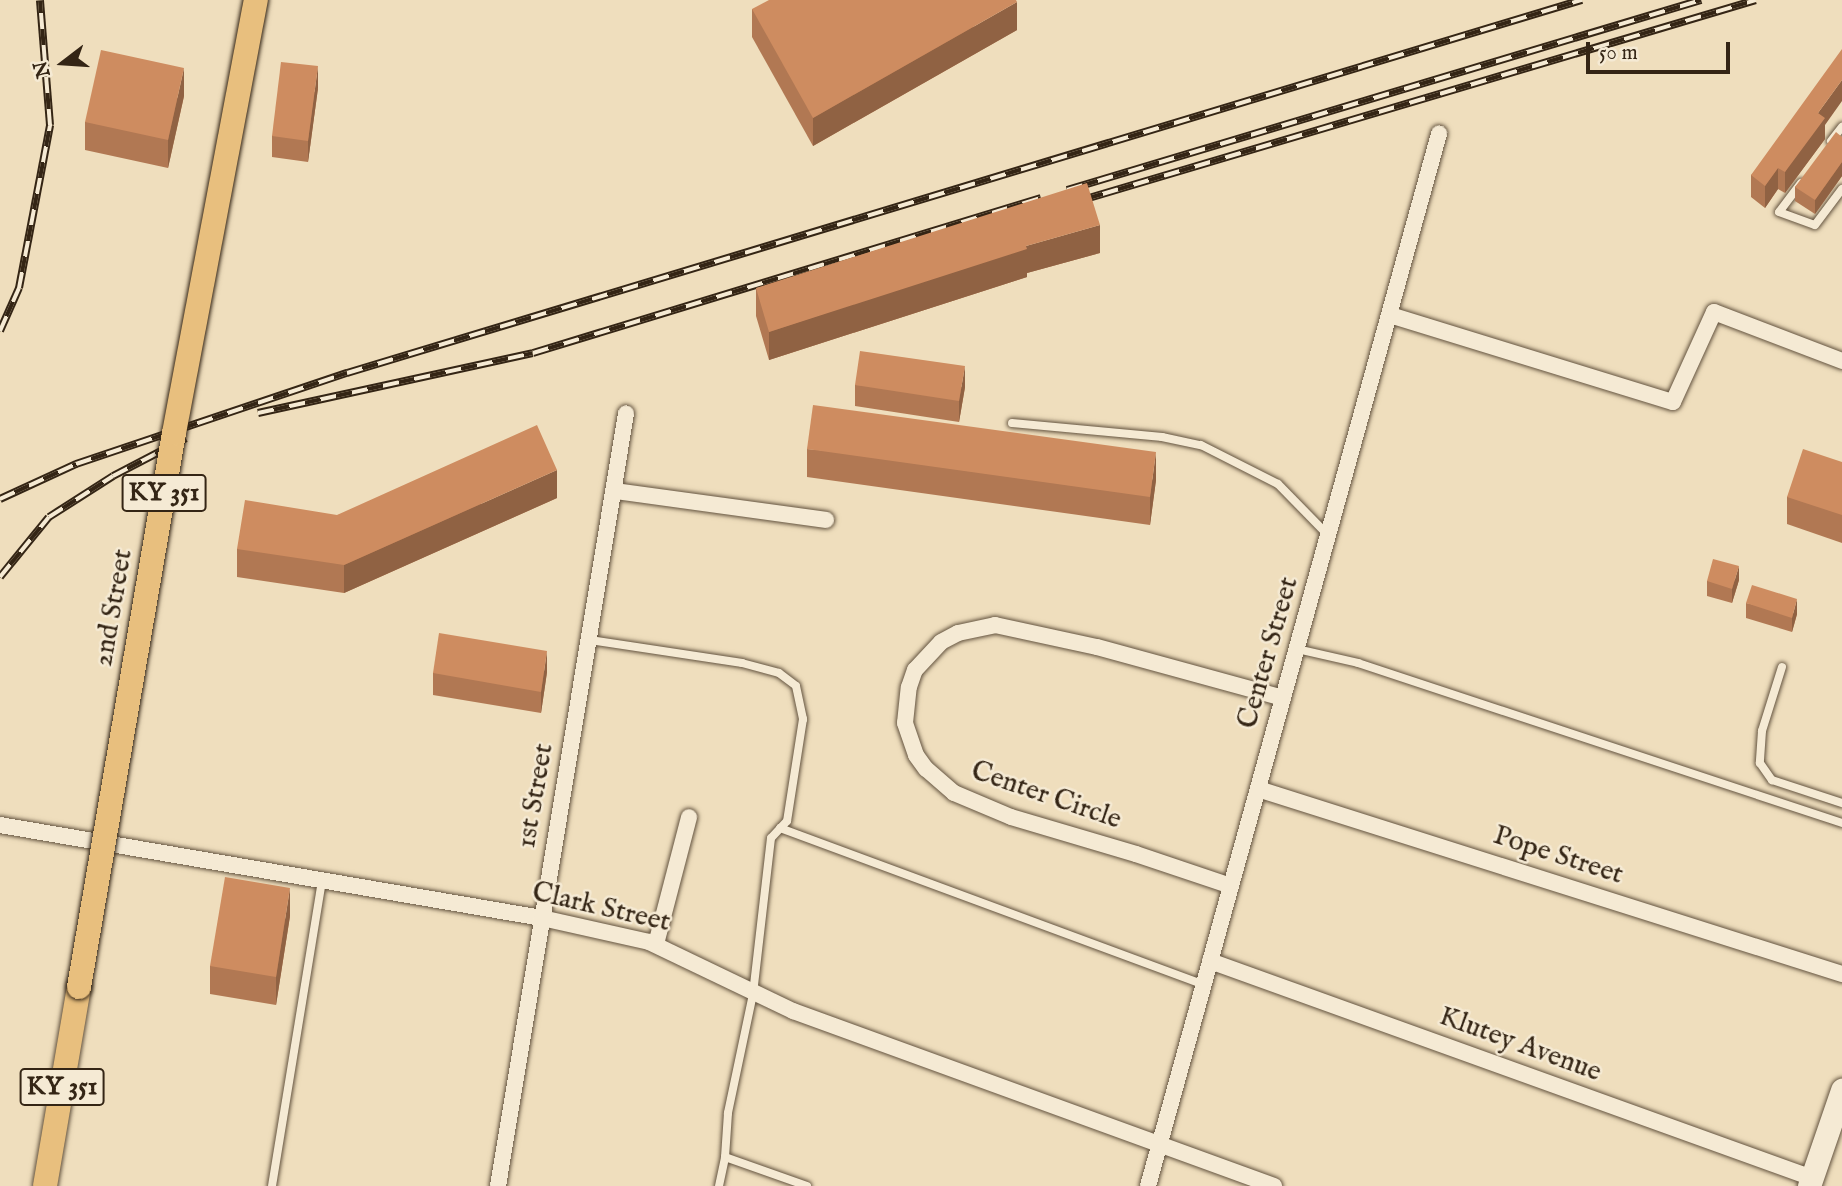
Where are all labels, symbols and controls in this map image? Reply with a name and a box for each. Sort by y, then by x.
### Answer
north arrow [28,28,98,98]
scale bar [1590,28,1734,72]
text: 50 m [1599,40,1638,67]
text: N [29,58,57,81]
road number: KY 351 [120,471,208,516]
street label: 2nd Street [87,547,141,669]
street label: Center Street [1231,573,1307,733]
street label: 1st Street [510,741,562,851]
street label: Center Circle [966,755,1126,837]
street label: Pope Street [1489,819,1627,893]
street label: Clark Street [529,876,673,940]
street label: Klutey Avenue [1434,1000,1606,1090]
road number: KY 351 [18,1064,106,1110]

